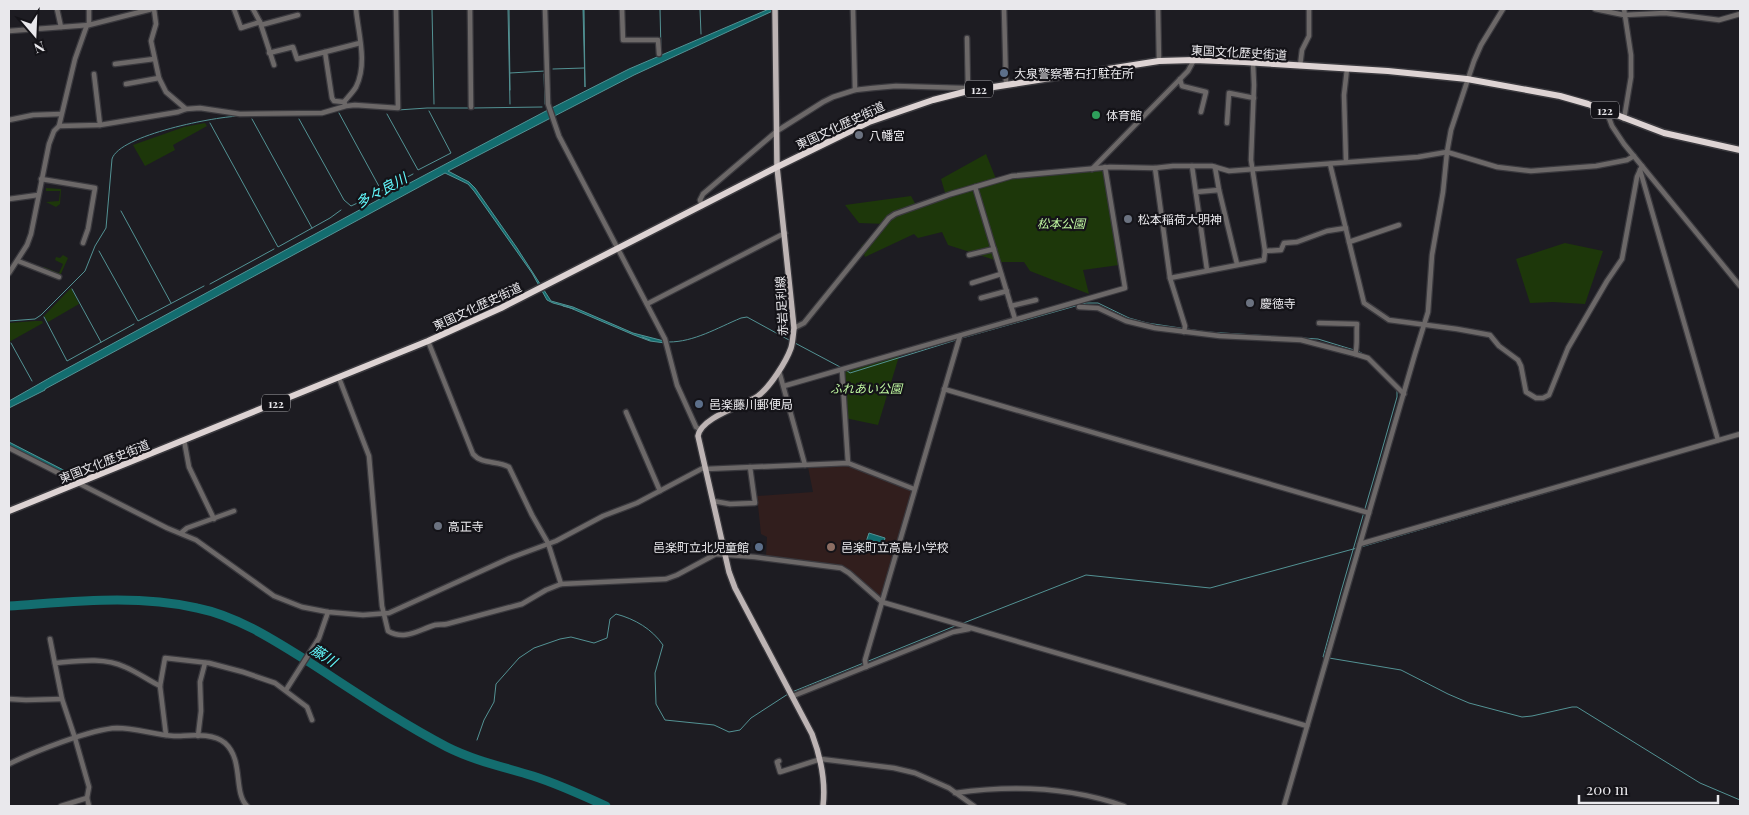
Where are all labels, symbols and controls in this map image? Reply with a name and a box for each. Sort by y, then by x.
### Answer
north arrow [10,10,60,60]
text: N [32,37,47,58]
street label: 東国文化歴史街道 [1191,41,1287,63]
place label: 大泉警察署石打駐在所 [1014,65,1134,81]
marker: 大泉警察署石打駐在所 [998,67,1010,79]
road number: 122 [965,80,993,98]
street label: 東国文化歴史街道 [793,97,887,153]
road number: 122 [1591,102,1619,118]
place label: 体育館 [1106,107,1142,123]
marker: 体育館 [1090,109,1102,121]
place label: 八幡宮 [869,127,905,143]
marker: 八幡宮 [853,129,865,141]
water label: 多々良川 [352,167,412,212]
place label: 松本稲荷大明神 [1138,211,1222,227]
marker: 松本稲荷大明神 [1122,213,1134,225]
park label: 松本公園 [1037,215,1087,231]
street label: 赤岩足利線 [771,276,791,336]
street label: 東国文化歴史街道 [430,278,524,334]
place label: 慶徳寺 [1260,295,1296,311]
marker: 慶徳寺 [1244,297,1256,309]
park label: ふれあい公園 [830,380,904,396]
road number: 122 [262,394,290,412]
place label: 邑楽藤川郵便局 [709,396,793,412]
marker: 邑楽藤川郵便局 [693,398,705,410]
street label: 東国文化歴史街道 [56,436,152,486]
place label: 高正寺 [448,518,484,534]
marker: 高正寺 [432,520,444,532]
place label: 邑楽町立北児童館 [653,539,749,555]
place label: 邑楽町立高島小学校 [841,539,949,555]
marker: 邑楽町立北児童館 [753,541,765,553]
marker: 邑楽町立高島小学校 [825,541,837,553]
water label: 藤川 [307,640,343,672]
scale bar [1579,772,1718,804]
text: 200 m [1586,779,1629,799]

